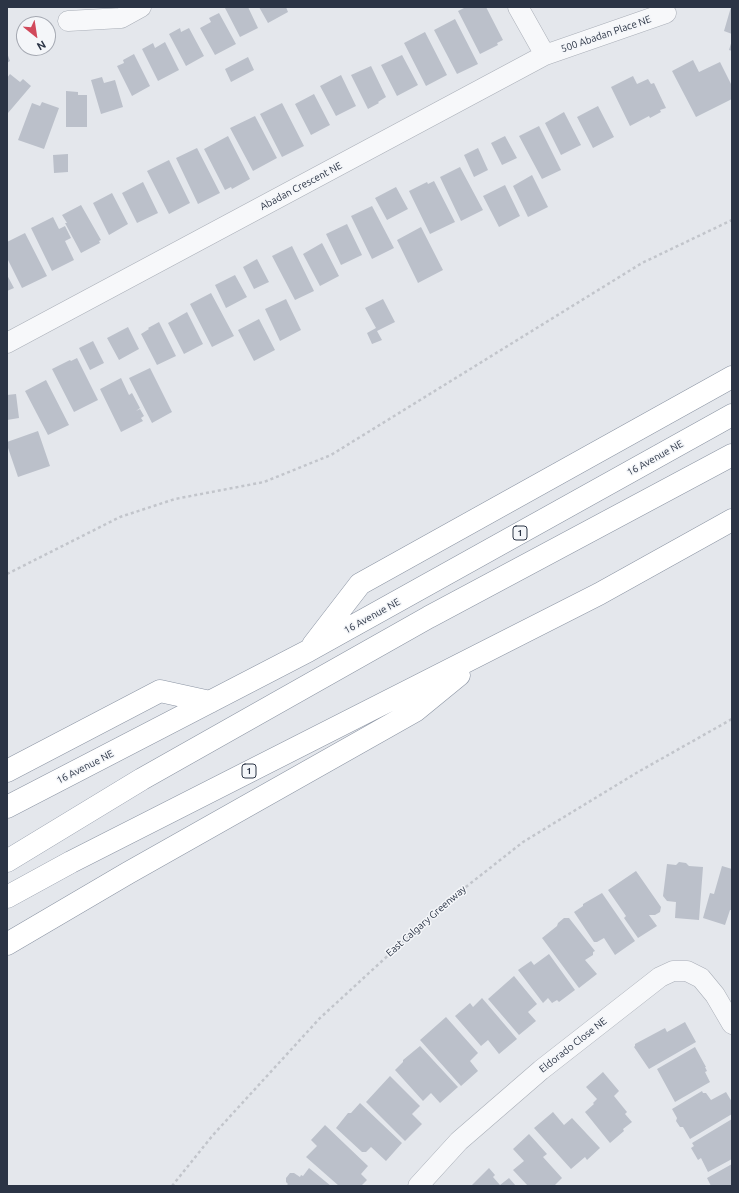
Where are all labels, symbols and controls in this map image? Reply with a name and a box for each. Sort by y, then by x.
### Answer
street label: 500 Abadan Place NE [559,13,653,55]
north arrow [16,16,56,56]
text: N [35,38,48,53]
street label: Abadan Crescent NE [258,159,344,213]
street label: 16 Avenue NE [625,438,685,478]
road number: 1 [513,526,527,540]
street label: 16 Avenue NE [342,596,402,636]
street label: 16 Avenue NE [55,748,115,786]
road number: 1 [242,764,256,778]
street label: East Calgary Greenway [384,883,468,959]
street label: Eldorado Close NE [537,1015,609,1075]

